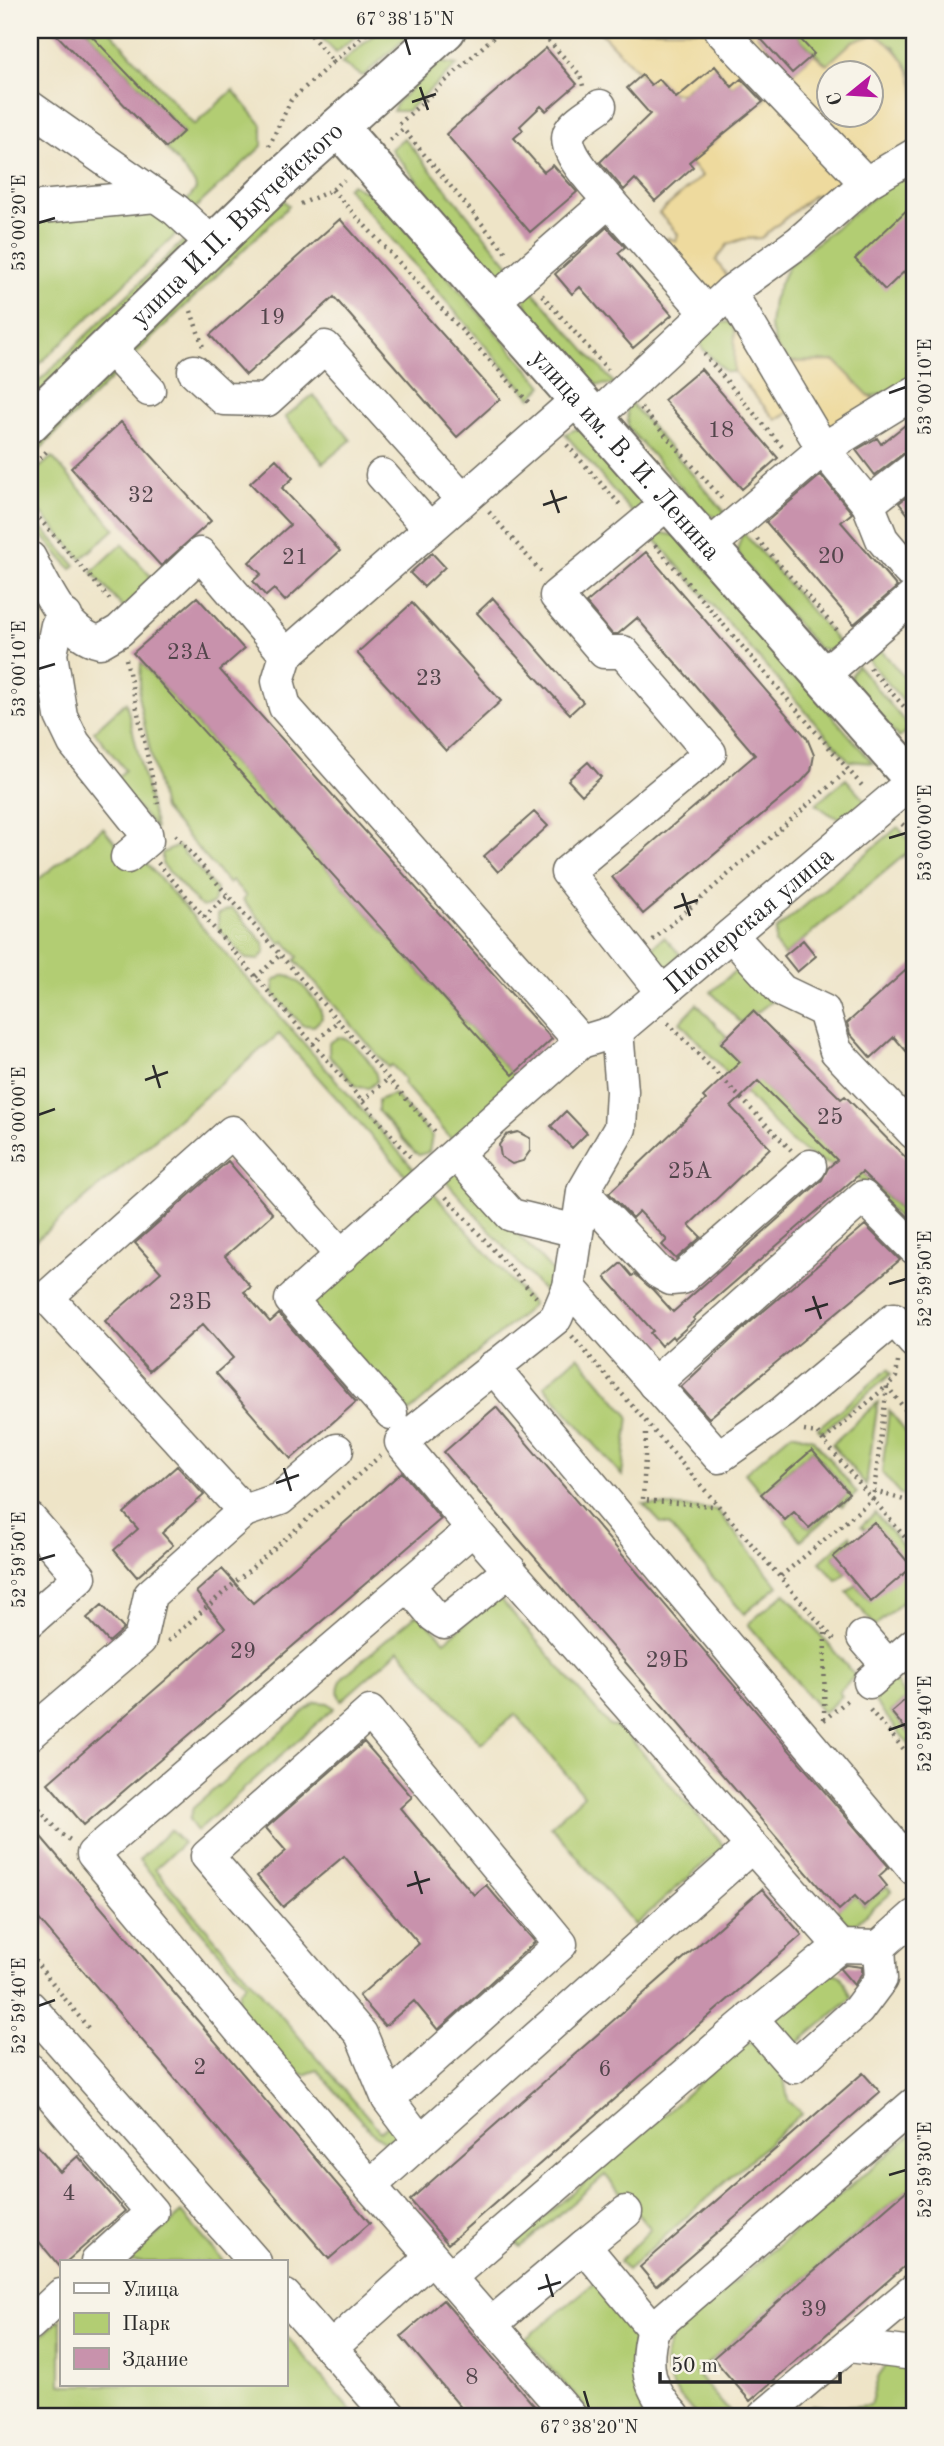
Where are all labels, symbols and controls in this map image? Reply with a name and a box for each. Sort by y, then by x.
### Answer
text: 67°38'15"N [356,11,454,29]
north arrow [814,60,884,130]
text: С [825,90,847,107]
street label: улица И.П. Выучейского [127,118,349,332]
text: 53°00'20"E [11,175,29,271]
house number: 19 [259,306,285,329]
text: 53°00'10"E [917,339,935,435]
street label: улица им. В. И. Ленина [525,345,725,566]
house number: 18 [708,419,734,442]
house number: 32 [128,484,154,507]
house number: 20 [818,545,844,568]
house number: 21 [282,546,308,569]
text: 53°00'10"E [11,621,29,717]
house number: 23А [167,641,212,664]
house number: 23 [416,667,442,690]
text: 53°00'00"E [917,785,935,881]
street label: Пионерская улица [661,843,839,1000]
text: 53°00'00"E [11,1067,29,1163]
house number: 25 [817,1106,843,1129]
house number: 25А [668,1160,713,1183]
text: 52°59'50"E [917,1231,935,1327]
house number: 23Б [169,1291,211,1314]
text: 52°59'50"E [11,1512,29,1608]
house number: 29 [230,1640,256,1663]
house number: 29Б [646,1649,688,1672]
text: 52°59'40"E [917,1676,935,1772]
text: 52°59'40"E [11,1958,29,2054]
house number: 2 [193,2056,207,2079]
house number: 6 [598,2058,612,2081]
text: 52°59'30"E [917,2122,935,2218]
house number: 4 [62,2182,76,2205]
legend [60,2260,287,2386]
text: Улица [122,2280,179,2301]
house number: 39 [801,2298,827,2321]
text: Парк [122,2314,171,2335]
scale bar [660,2341,841,2385]
text: Здание [122,2350,188,2371]
text: 50 m [671,2356,718,2377]
house number: 8 [465,2366,479,2389]
text: 67°38'20"N [540,2419,638,2437]

